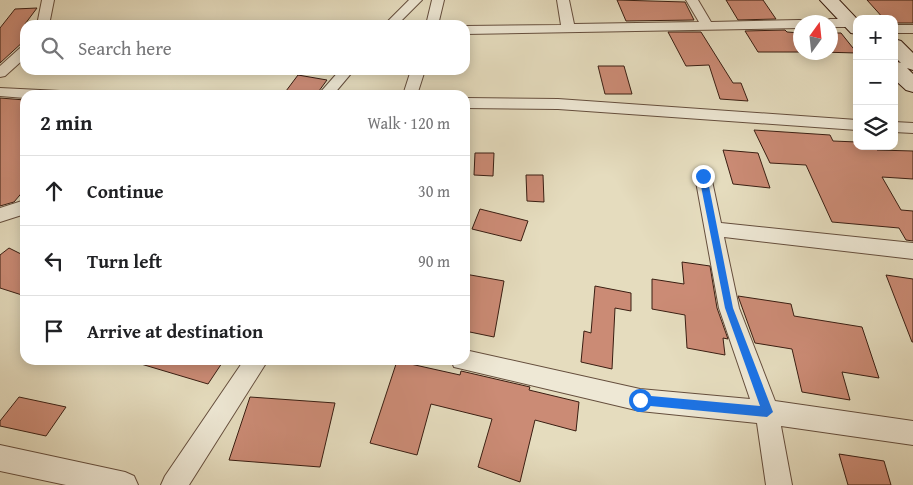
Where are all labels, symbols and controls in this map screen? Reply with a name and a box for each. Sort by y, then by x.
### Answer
north arrow [793,15,838,60]
map controls [853,15,898,150]
button: + [853,15,898,60]
search box [20,20,470,75]
icon: search [38,34,66,62]
text: Search here [78,34,172,62]
button: − [853,60,898,105]
button: layers [853,105,898,150]
text: 2 min [40,107,92,138]
text: Walk · 120 m [367,111,450,135]
route end [692,165,715,188]
icon: ahead [40,177,68,205]
text: Continue [87,177,164,205]
text: 30 m [418,179,450,203]
icon: left [40,247,68,275]
text: Turn left [87,247,162,275]
text: 90 m [418,249,450,273]
icon: arrive [40,317,68,345]
text: Arrive at destination [87,317,263,345]
route start [629,389,652,412]

